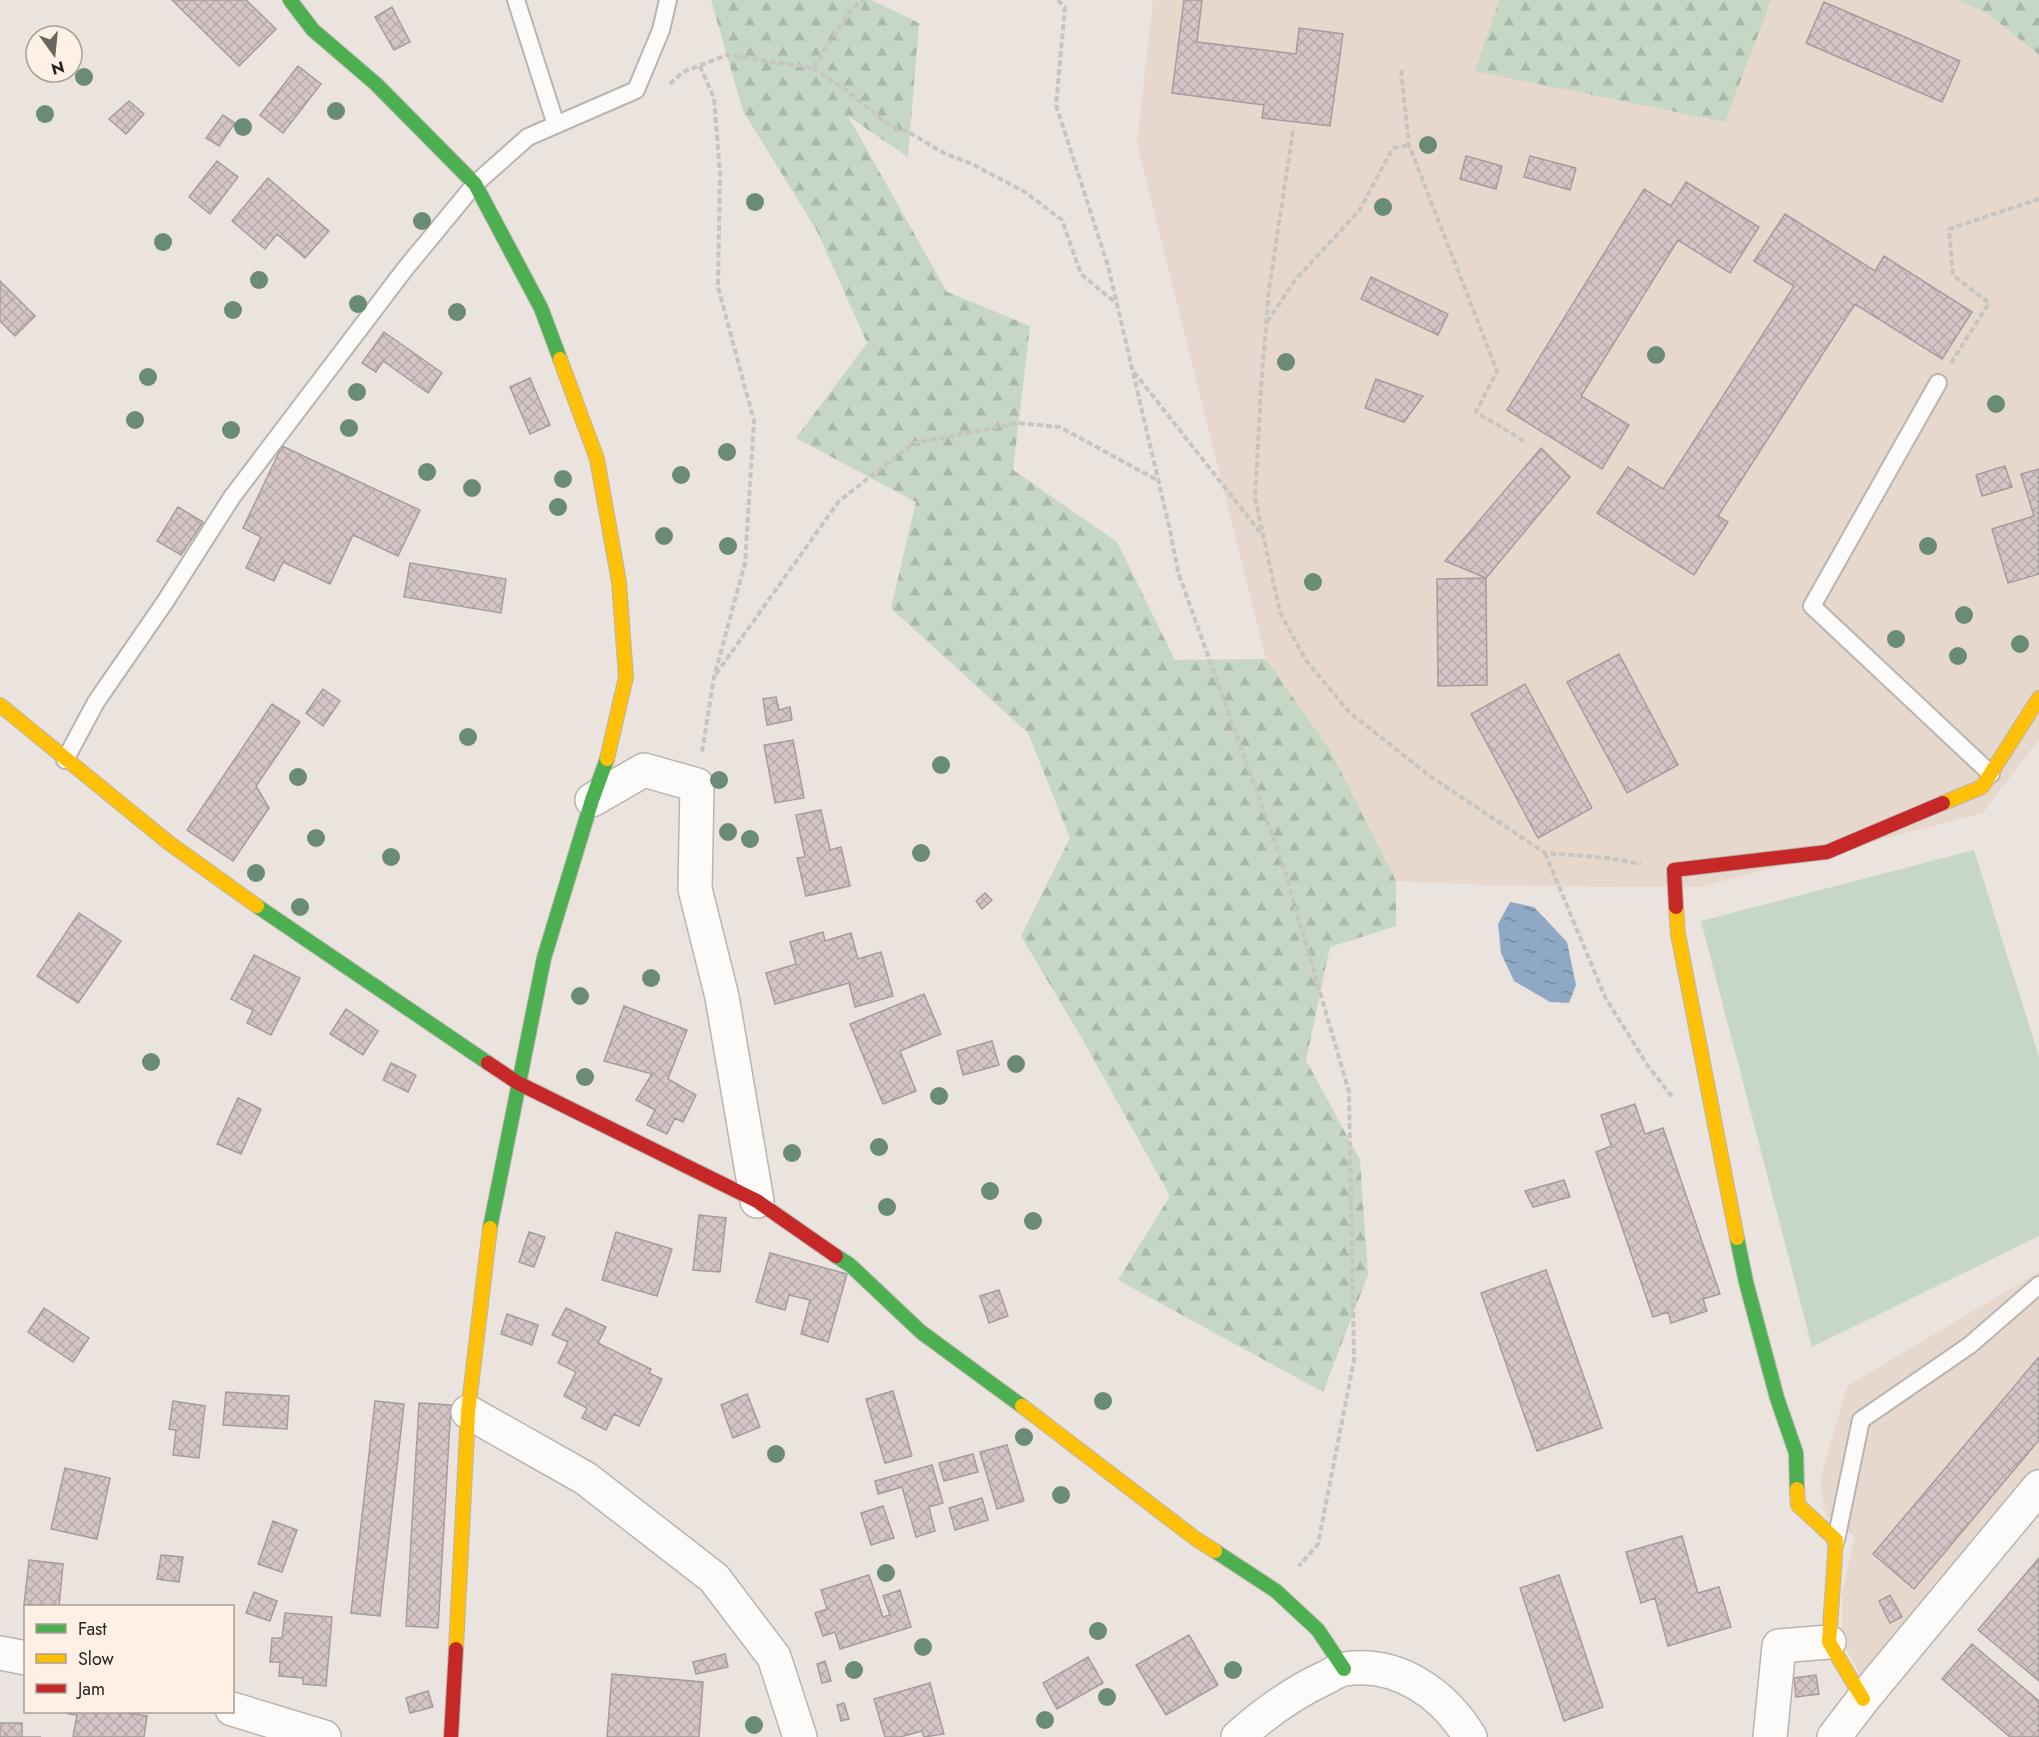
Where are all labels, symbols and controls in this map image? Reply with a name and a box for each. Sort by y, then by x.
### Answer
north arrow [24,24,84,84]
text: N [49,55,67,81]
legend [24,1605,234,1713]
text: Fast [78,1616,107,1642]
text: Slow [78,1646,115,1672]
text: Jam [76,1676,105,1702]

